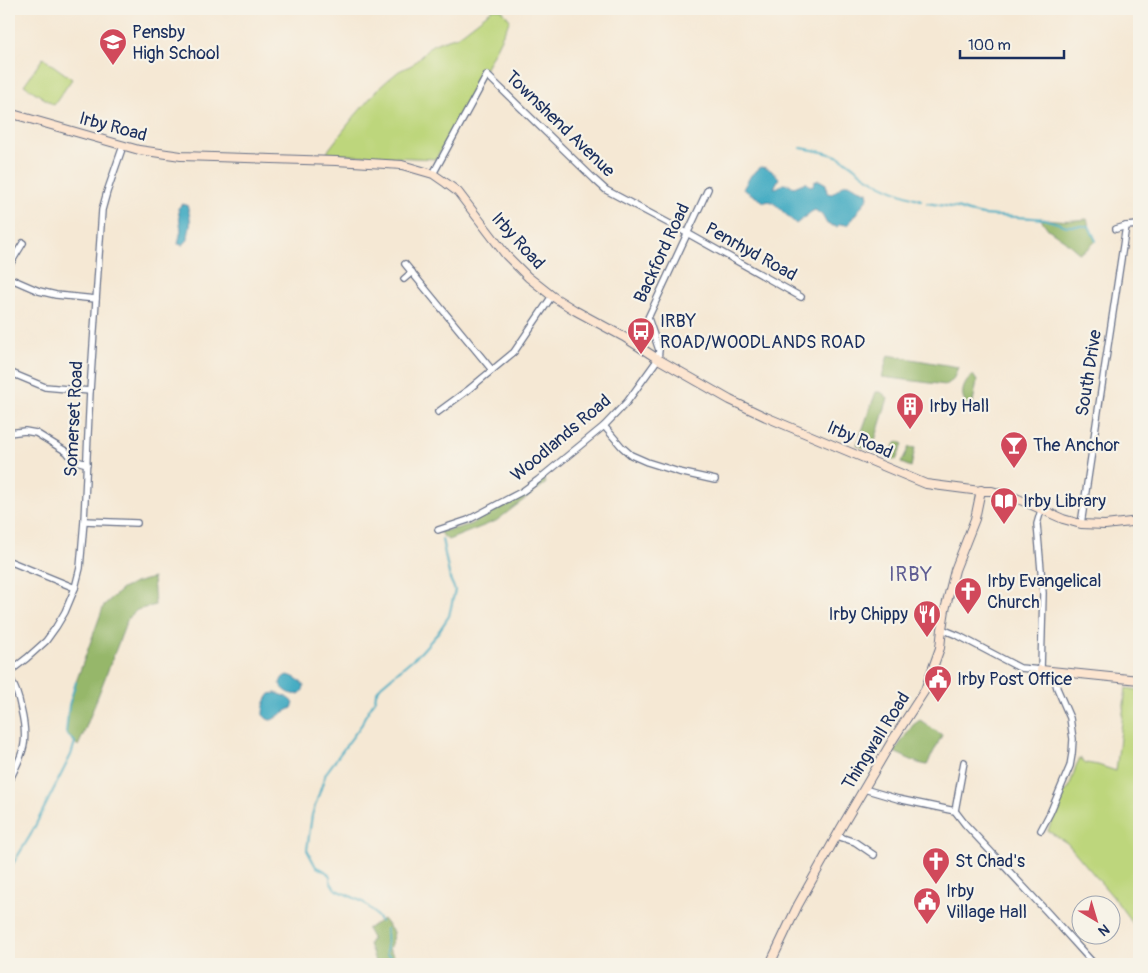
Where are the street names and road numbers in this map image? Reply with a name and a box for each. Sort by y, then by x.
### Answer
street label: Townshend Avenue [500,66,620,182]
street label: Irby Road [77,107,149,147]
street label: Backford Road [629,200,695,306]
street label: Irby Road [486,208,550,274]
street label: Penrhyd Road [701,217,801,287]
street label: South Drive [1071,328,1107,418]
street label: Somerset Road [59,360,89,478]
street label: Woodlands Road [506,389,616,487]
street label: Irby Road [824,416,896,464]
street label: Thingwall Road [837,688,915,794]

